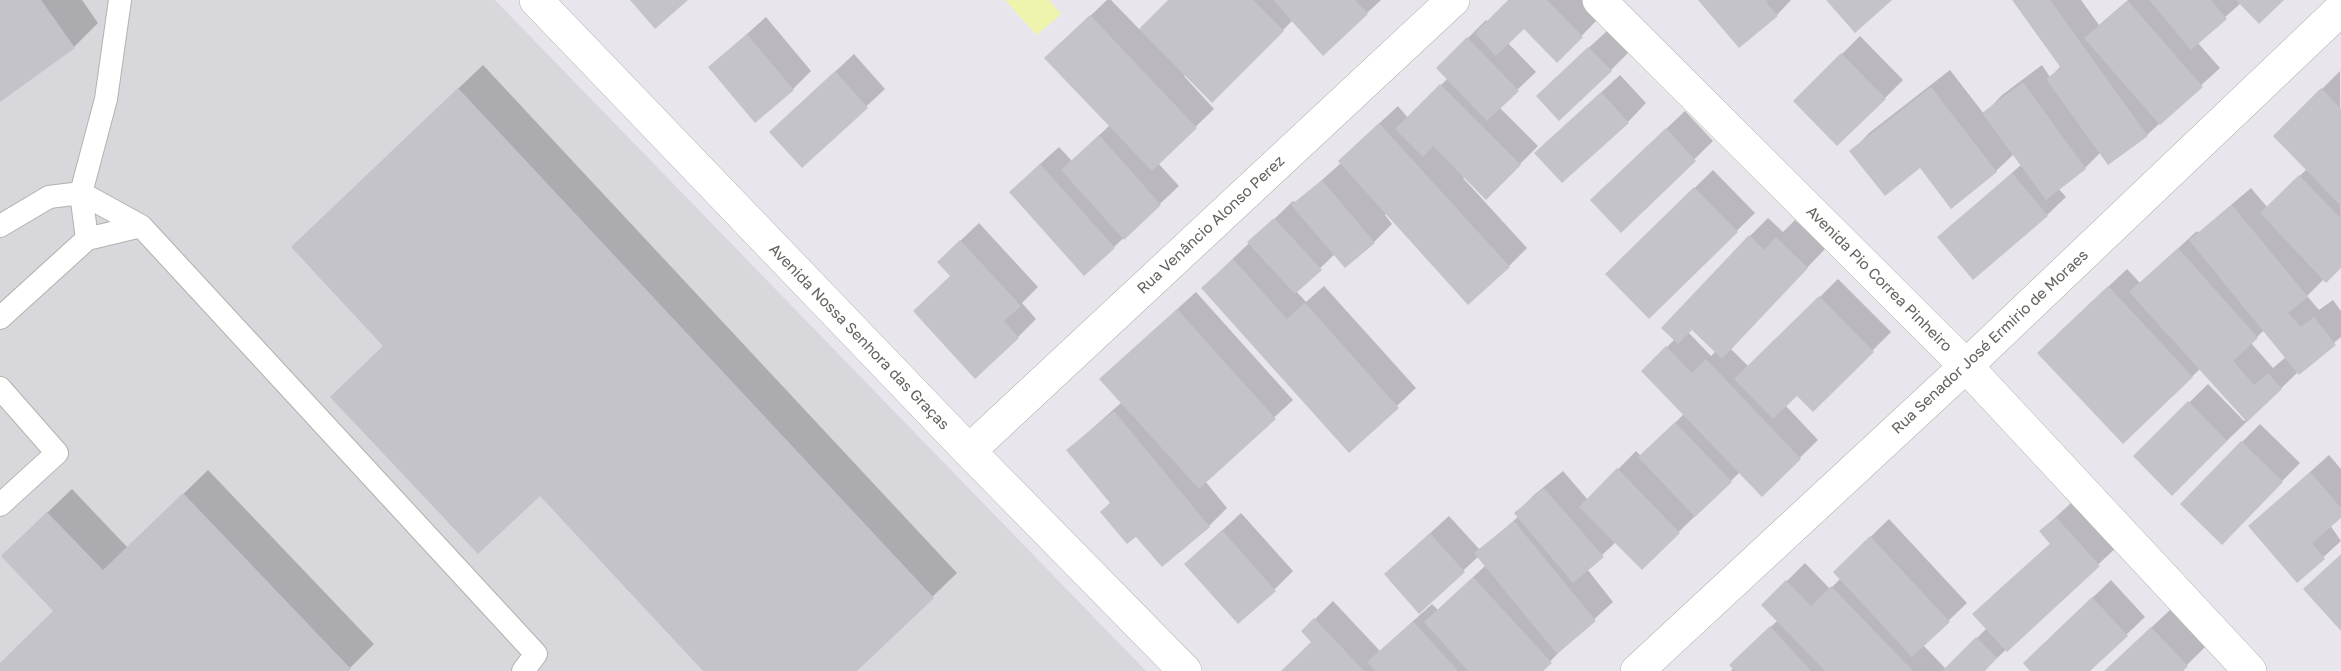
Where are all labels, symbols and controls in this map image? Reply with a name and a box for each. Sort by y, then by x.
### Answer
street label: Rua Venâncio Alonso Perez [1134,152,1288,298]
street label: Avenida Pio Correa Pinheiro [1802,202,1956,356]
street label: Avenida Nossa Senhora das Graças [765,240,953,434]
street label: Rua Senador José Ermirio de Moraes [1888,246,2092,438]

